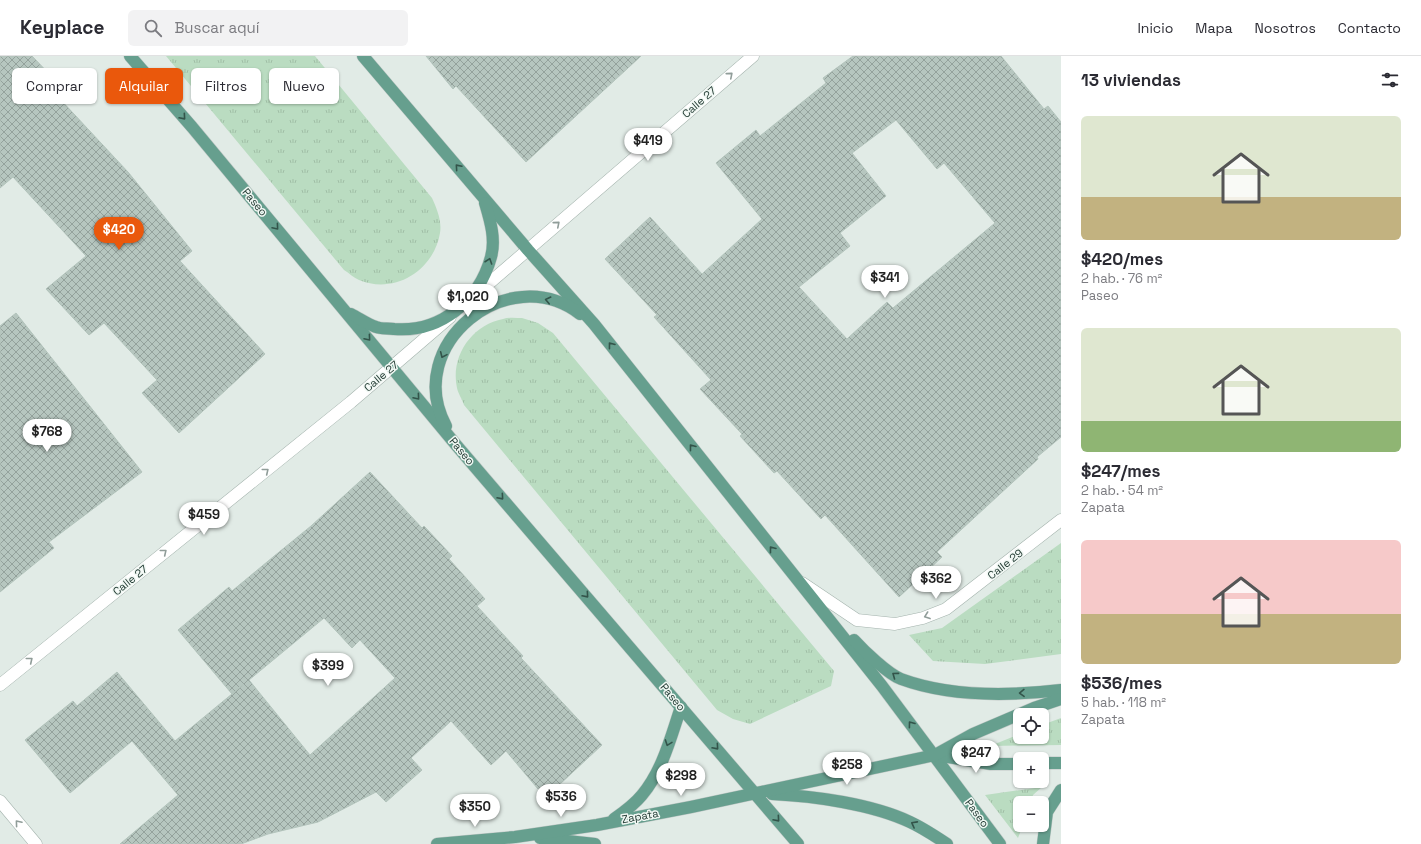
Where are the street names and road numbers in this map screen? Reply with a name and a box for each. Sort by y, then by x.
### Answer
street label: Calle 27 [679,83,719,121]
street label: Paseo [239,185,271,219]
street label: Calle 27 [361,358,401,394]
street label: Paseo [446,434,478,468]
street label: Calle 29 [984,546,1026,582]
street label: Calle 27 [110,562,150,598]
street label: Paseo [657,680,689,714]
street label: Paseo [962,796,992,830]
street label: Zapata [621,806,660,826]

